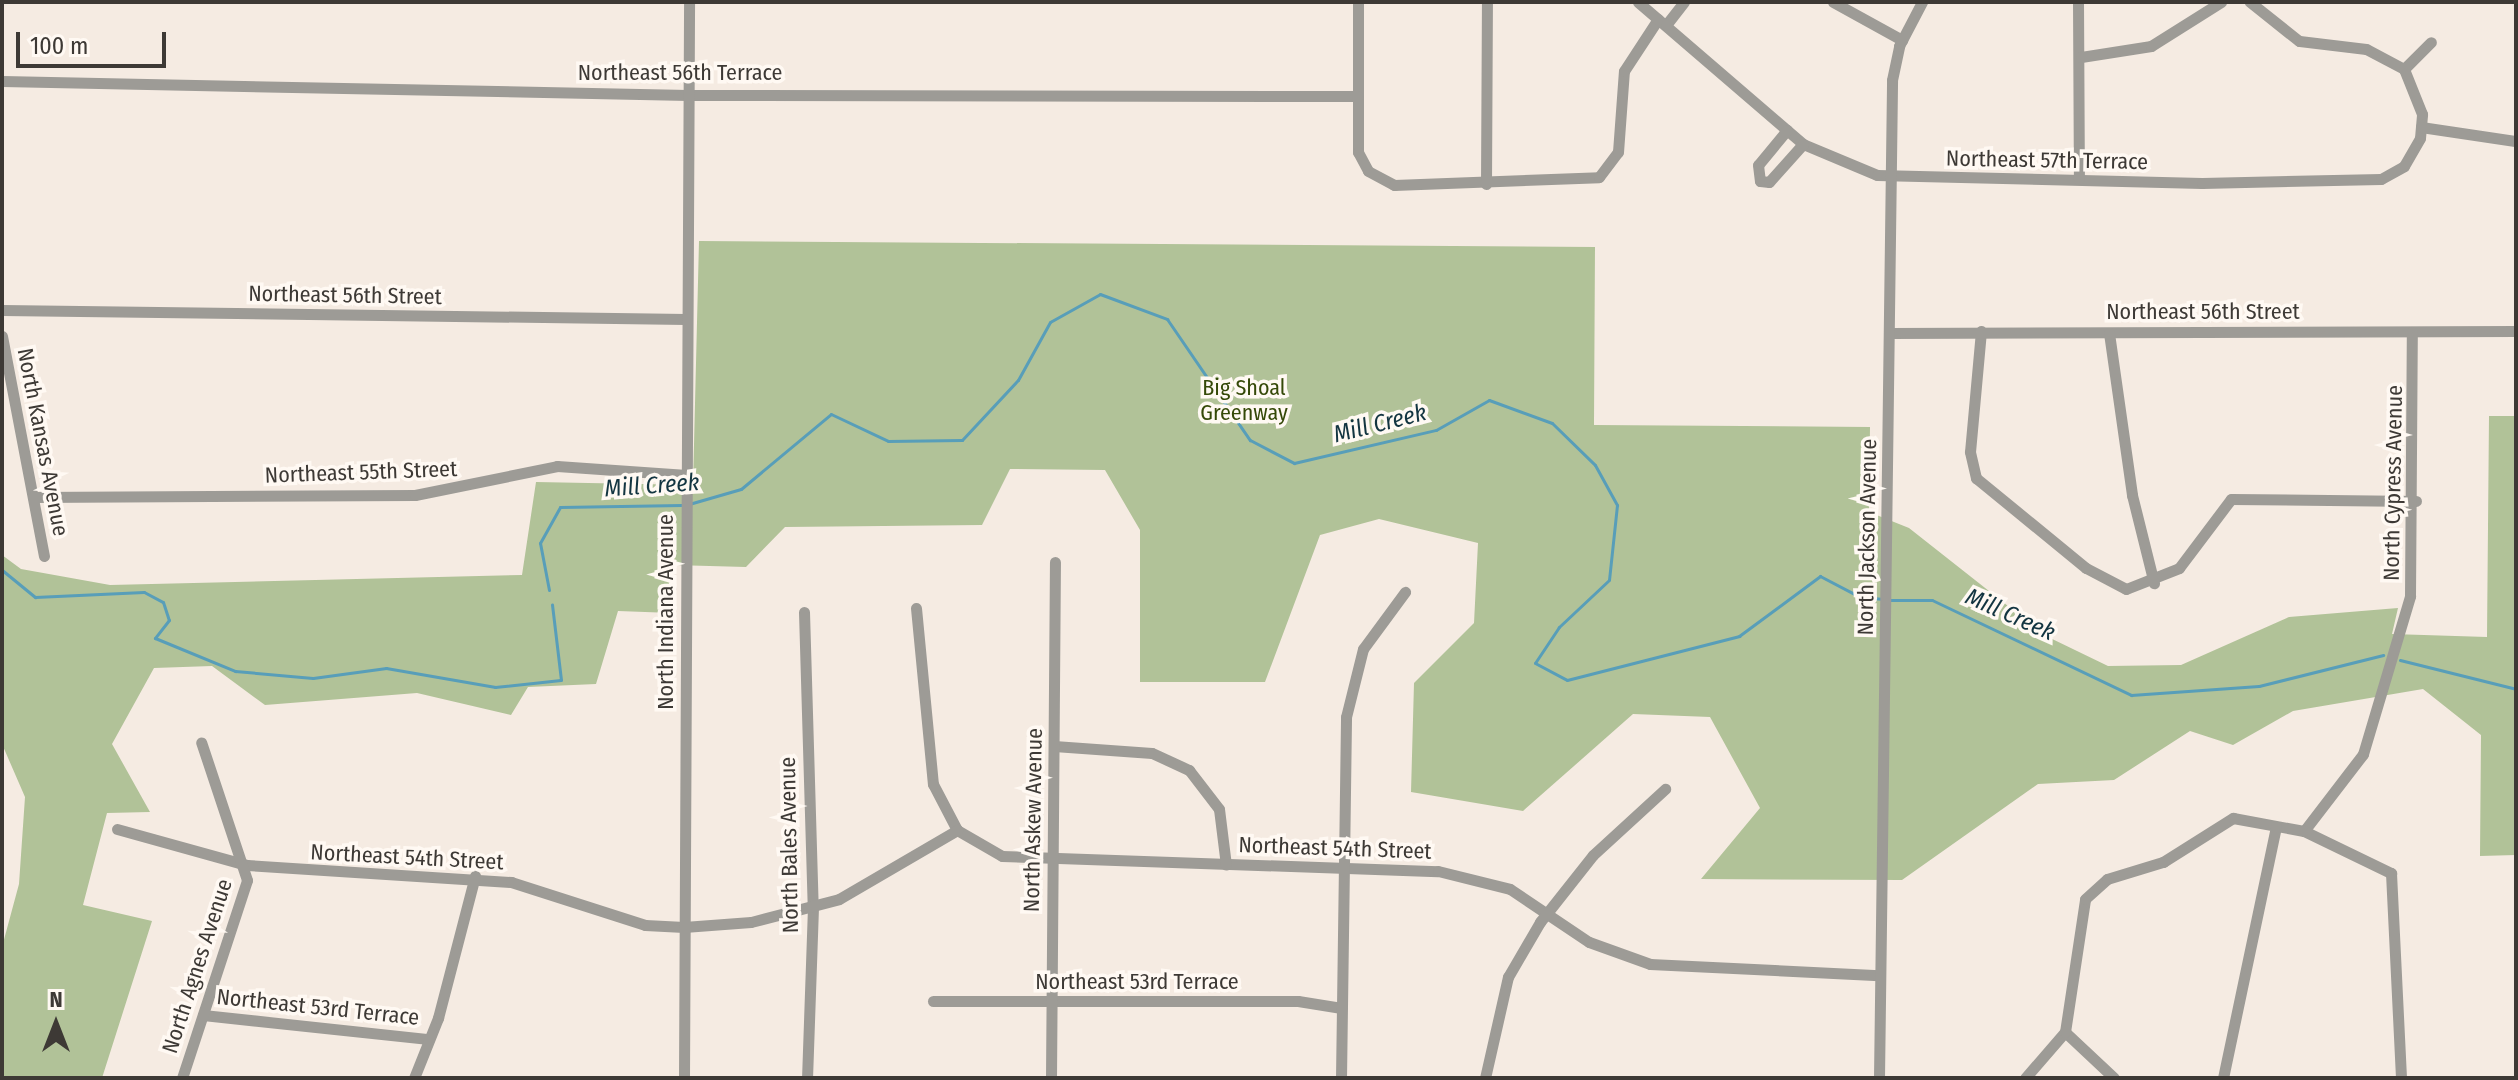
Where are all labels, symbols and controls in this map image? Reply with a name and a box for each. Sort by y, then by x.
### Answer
scale bar [20,16,170,66]
text: 100 m [30,32,88,60]
street label: Northeast 56th Terrace [578,60,782,86]
street label: Northeast 57th Terrace [1946,145,2148,175]
street label: Northeast 56th Street [248,280,442,310]
street label: Northeast 56th Street [2106,299,2300,325]
street label: North Kansas Avenue [12,346,74,538]
park label: Big Shoal Greenway [1200,374,1288,426]
street label: North Cypress Avenue [2378,385,2408,581]
water label: Mill Creek [1330,399,1430,449]
street label: North Jackson Avenue [1852,438,1882,636]
street label: Northeast 55th Street [264,455,458,489]
water label: Mill Creek [604,468,700,504]
street label: North Indiana Avenue [653,514,679,710]
water label: Mill Creek [1961,583,2059,647]
street label: North Askew Avenue [1018,728,1048,912]
street label: North Bales Avenue [774,757,804,933]
street label: Northeast 54th Street [1238,831,1432,865]
street label: Northeast 54th Street [310,839,504,875]
street label: North Agnes Avenue [156,876,238,1056]
street label: Northeast 53rd Terrace [1035,969,1239,995]
street label: Northeast 53rd Terrace [215,983,421,1031]
north arrow [16,984,96,1064]
text: N [49,986,63,1013]

